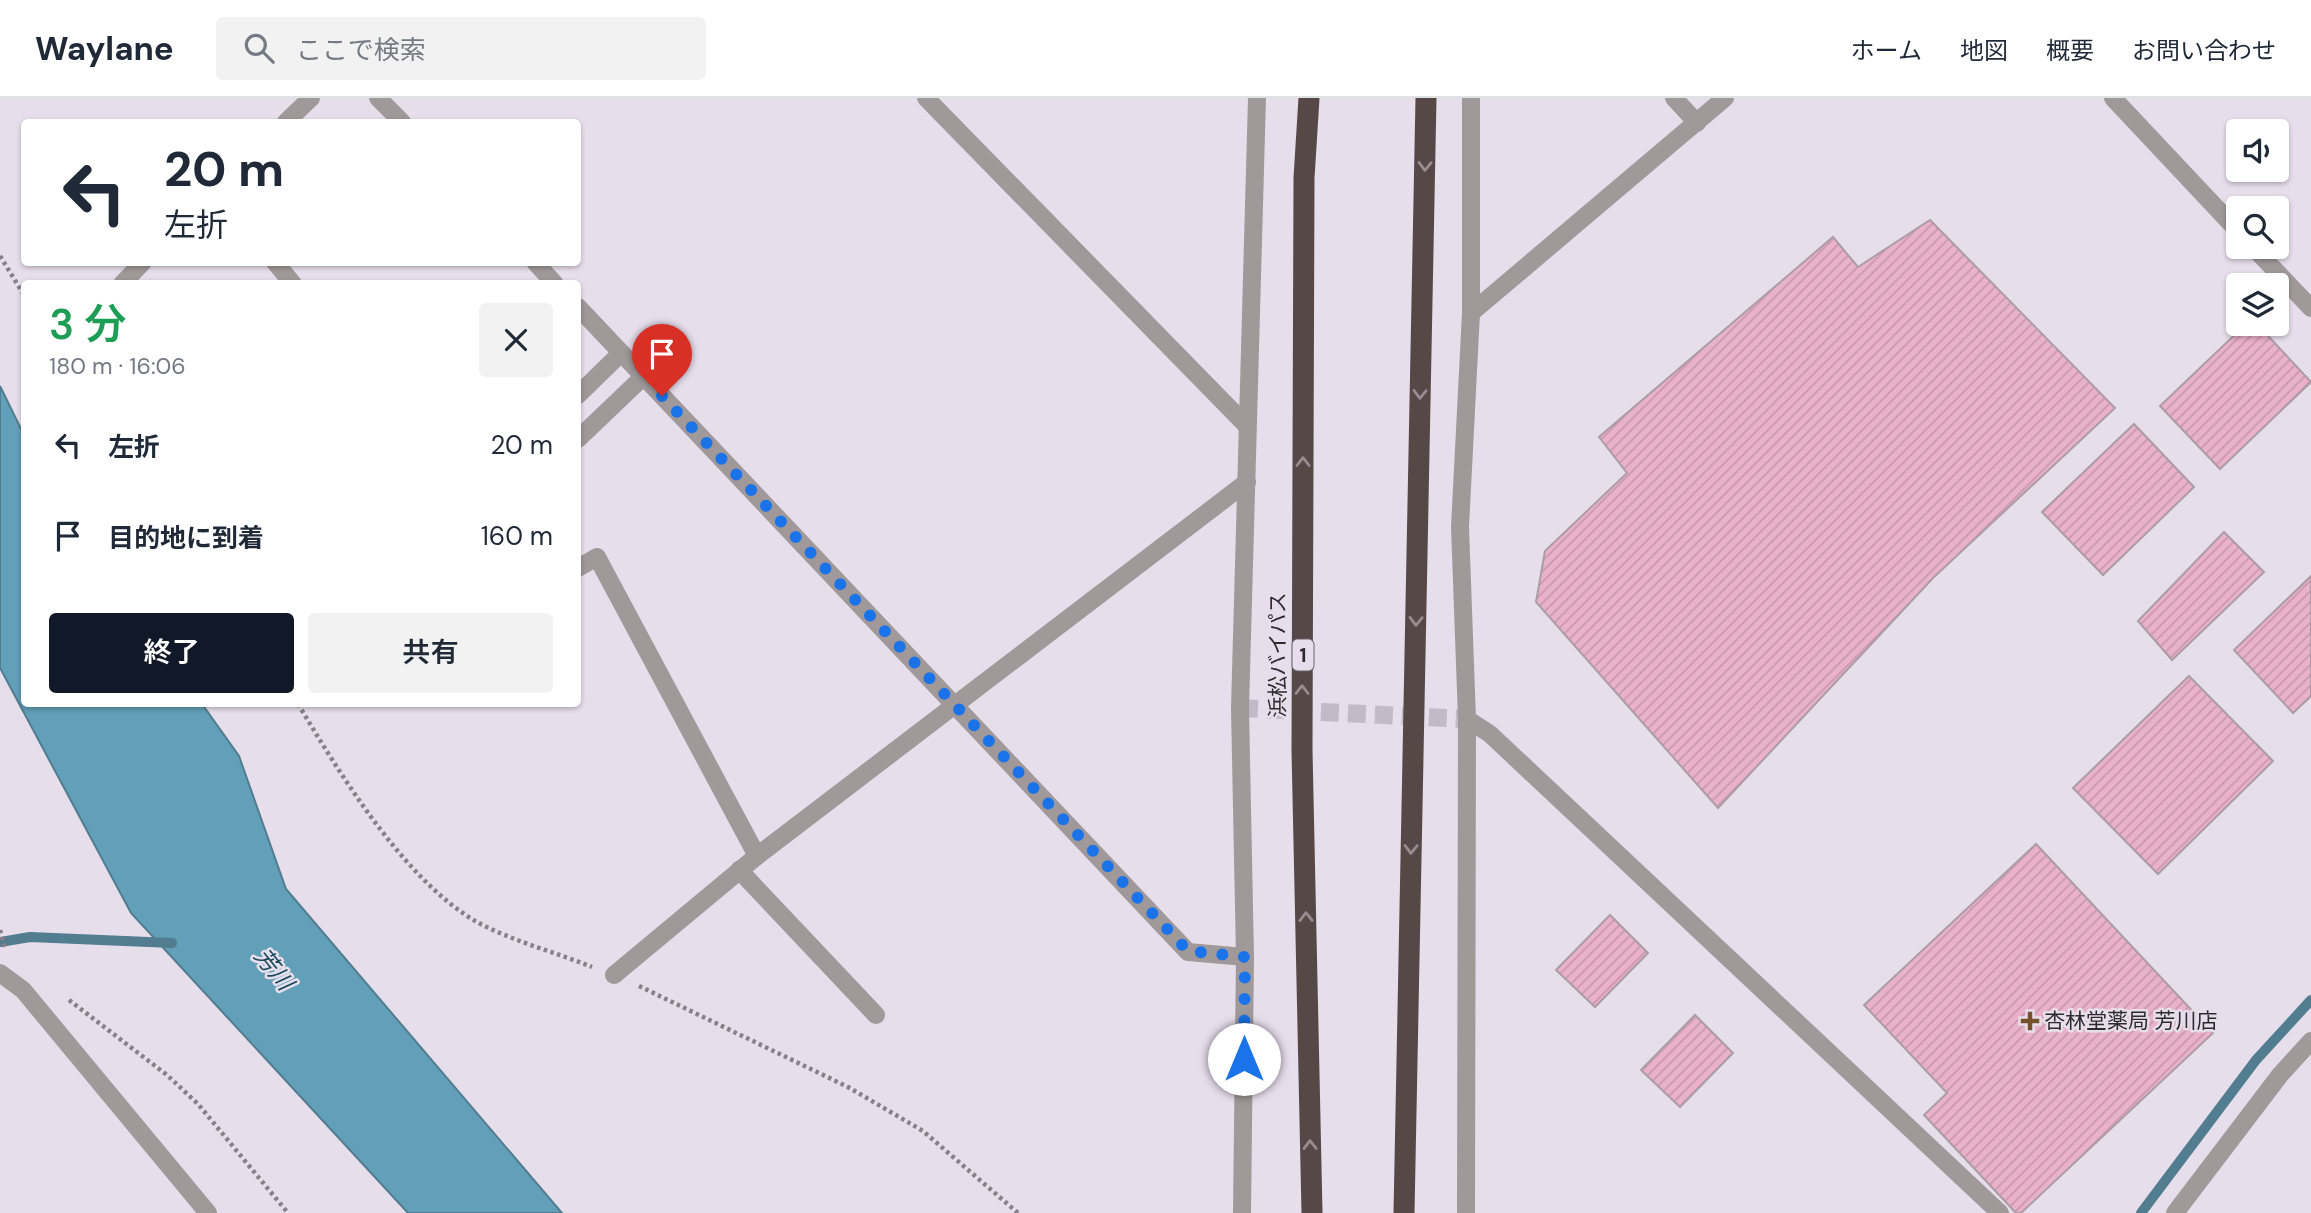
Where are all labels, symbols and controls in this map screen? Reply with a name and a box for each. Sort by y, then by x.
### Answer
search box [216,17,706,80]
text: Waylane [35,27,174,70]
icon: search [240,29,278,67]
text: ここで検索 [296,33,426,67]
text: ホーム [1851,35,1922,66]
text: 地図 [1960,35,2008,66]
text: 概要 [2046,35,2094,66]
text: お問い合わせ [2132,35,2276,66]
map controls [2226,119,2289,336]
button: sound [2226,119,2289,182]
text: 20 m [164,137,284,201]
icon: left [49,147,140,238]
one-way arrow [1417,161,1432,172]
button: search [2226,196,2289,259]
text: 左折 [164,204,228,246]
button: layers [2226,273,2289,336]
text: 3 分 [49,297,126,352]
button: close [479,303,553,377]
pin [632,324,692,396]
icon: arrive [643,335,681,373]
text: 180 m · 16:06 [49,351,186,381]
one-way arrow [1412,389,1428,399]
icon: left [49,426,87,464]
text: 20 m [490,428,553,462]
text: 左折 [108,430,160,464]
one-way arrow [1295,457,1311,467]
icon: arrive [49,517,87,555]
text: 160 m [481,519,553,553]
text: 目的地に到着 [108,521,264,555]
street label: 浜松バイパス [1264,592,1292,718]
button: 終了 [49,613,294,693]
button: 共有 [308,613,553,693]
one-way arrow [1408,616,1423,627]
road number: 1 [1292,640,1314,670]
one-way arrow [1294,684,1310,695]
one-way arrow [1403,844,1419,854]
one-way arrow [1298,912,1313,923]
water label: 芳川 [248,942,302,999]
place label: 杏林堂薬局 芳川店 [2044,1007,2218,1035]
marker: 杏林堂薬局 芳川店 [2022,1013,2038,1029]
position arrow [1207,1022,1281,1096]
one-way arrow [1303,1139,1318,1150]

